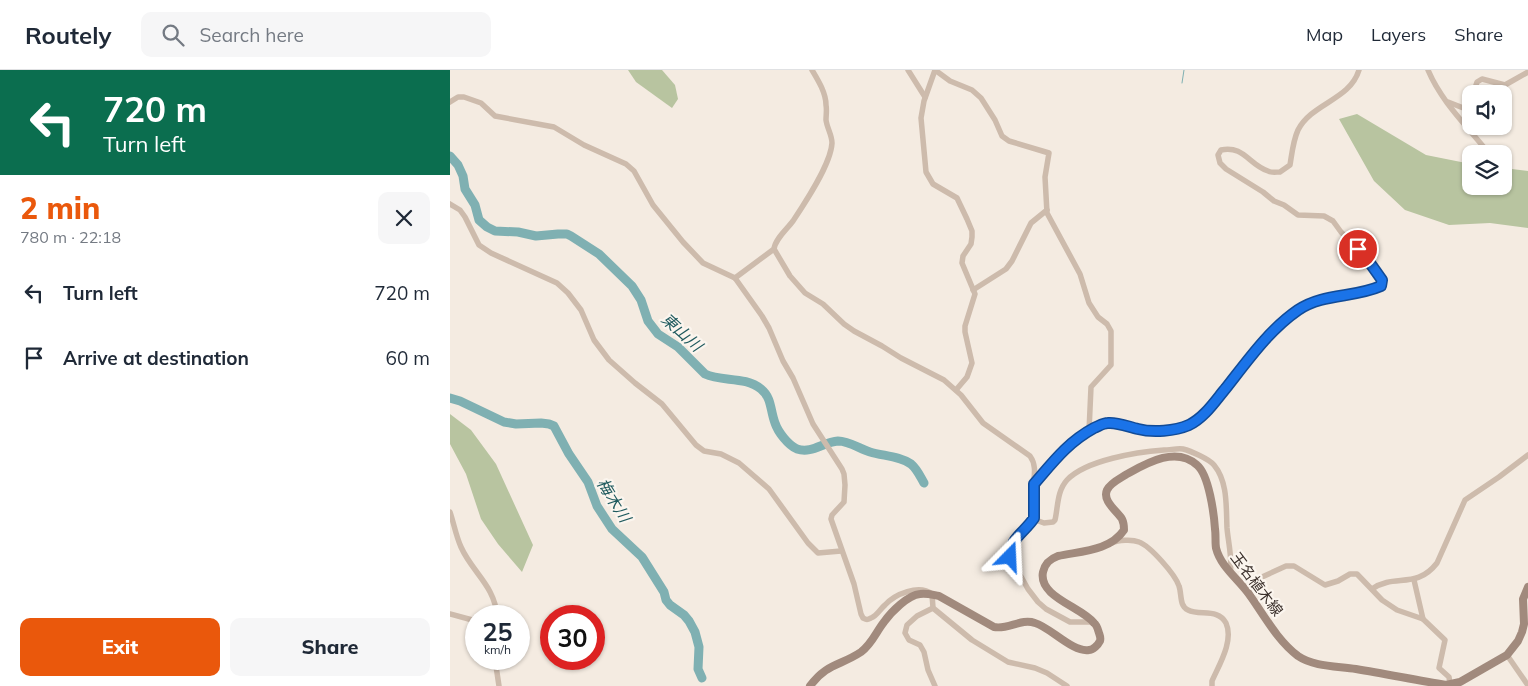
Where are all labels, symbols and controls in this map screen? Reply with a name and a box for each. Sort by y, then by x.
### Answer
search box [141,12,491,57]
text: Routely [25,20,111,50]
icon: search [159,21,187,49]
text: Search here [199,23,304,47]
text: Map [1306,23,1343,46]
text: Layers [1371,23,1426,46]
text: Share [1454,23,1503,46]
map controls [1462,85,1512,195]
button: sound [1462,85,1512,135]
text: 720 m [103,87,207,131]
icon: left [20,90,85,155]
text: Turn left [103,130,186,158]
button: layers [1462,145,1512,195]
text: 2 min [20,189,100,227]
button: close [378,192,430,244]
text: 780 m · 22:18 [20,227,121,247]
pin [1337,228,1379,270]
icon: arrive [1344,235,1372,263]
icon: left [20,279,48,307]
text: Turn left [63,281,138,305]
text: 720 m [374,281,430,305]
water label: 東山川 [657,309,708,357]
icon: arrive [20,344,48,372]
text: Arrive at destination [63,346,249,370]
text: 60 m [386,346,430,370]
water label: 梅木川 [593,474,636,527]
position arrow [983,530,1035,582]
street label: 玉名植木線 [1227,548,1287,620]
speed limit sign: 30 [540,605,605,670]
text: 25 [482,616,513,647]
button: Exit [20,618,220,676]
button: Share [230,618,430,676]
text: km/h [484,642,511,657]

